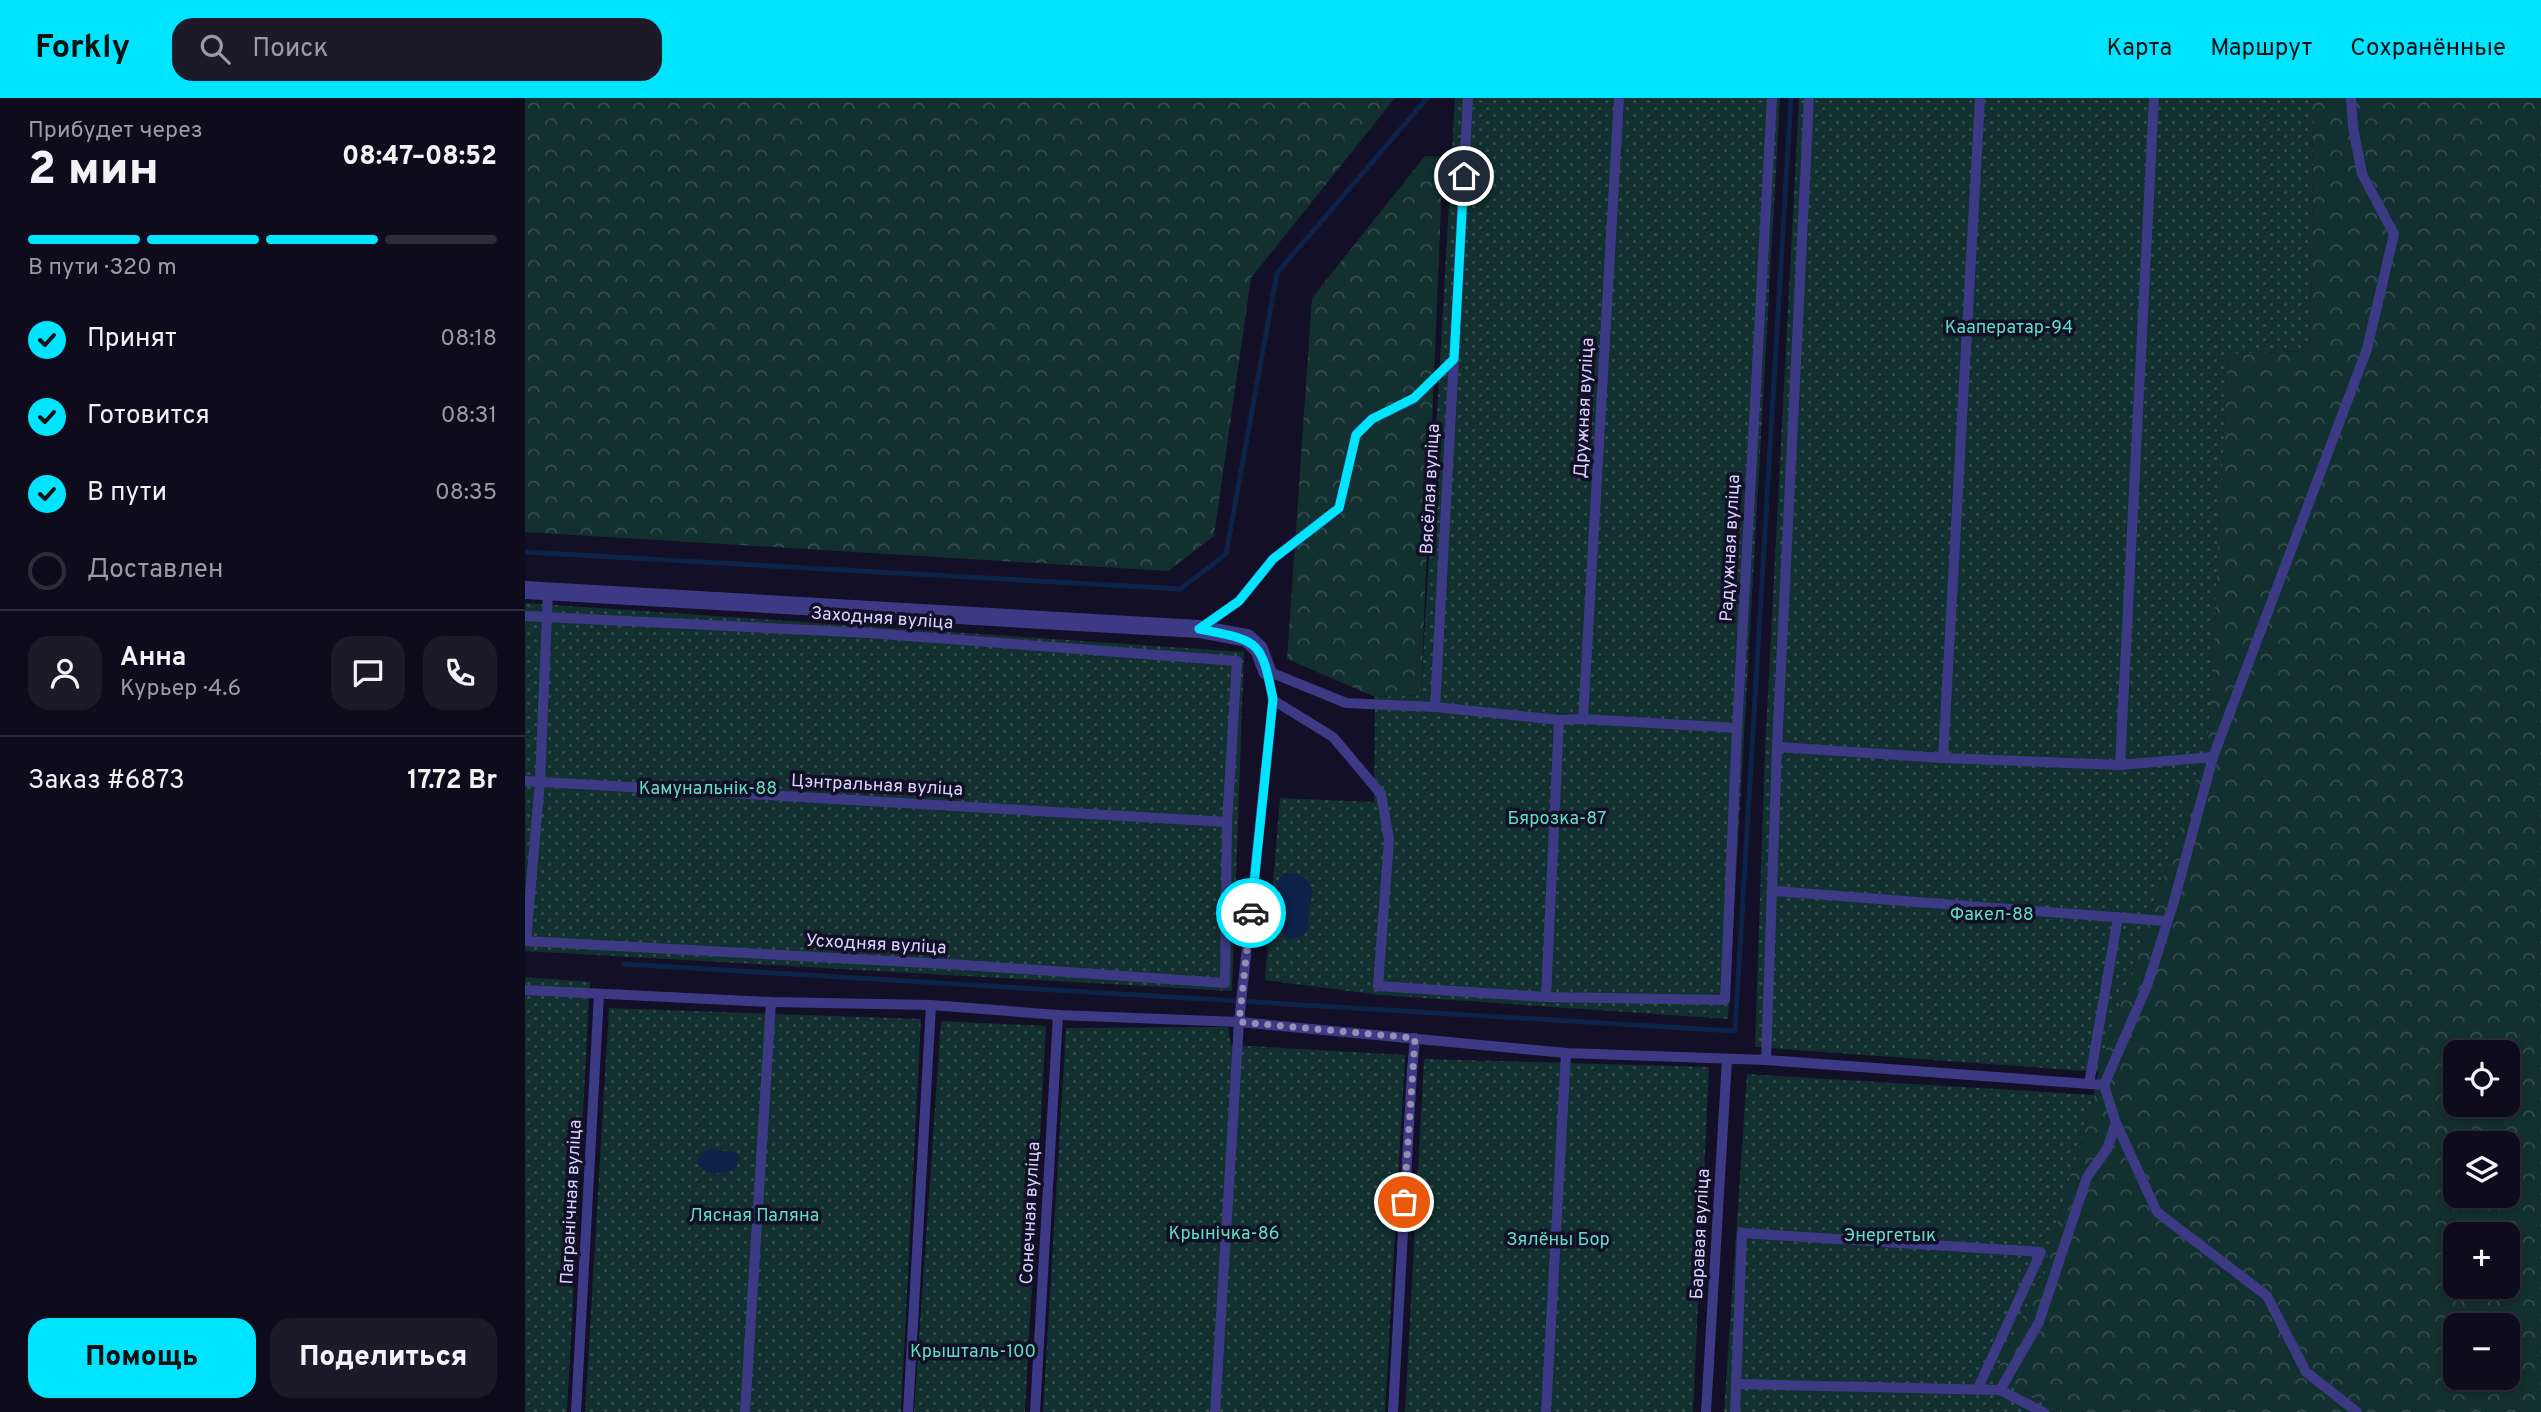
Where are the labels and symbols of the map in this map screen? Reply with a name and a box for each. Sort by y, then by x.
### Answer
pin [1434,146,1494,206]
park label: Кааператар-94 [1945,317,2073,340]
street label: Дружная вуліца [1570,337,1600,479]
street label: Вясёлая вуліца [1416,423,1446,555]
street label: Радужная вуліца [1716,474,1746,622]
street label: Заходняя вуліца [810,603,954,635]
street label: Цэнтральная вуліца [791,770,963,802]
park label: Камунальнік-88 [639,778,777,801]
park label: Бярозка-87 [1508,808,1606,831]
courier [1216,878,1286,948]
park label: Факел-88 [1950,904,2034,927]
street label: Усходняя вуліца [805,930,947,960]
street label: Пагранічная вуліца [556,1119,588,1285]
street label: Сонечная вуліца [1016,1141,1046,1285]
street label: Баравая вуліца [1686,1168,1716,1300]
pin [1374,1172,1434,1232]
park label: Лясная Паляна [689,1205,819,1228]
park label: Крынічка-86 [1169,1223,1279,1246]
park label: Энергетык [1844,1225,1936,1248]
park label: Зялёны Бор [1506,1229,1610,1252]
park label: Крышталь-100 [910,1341,1036,1364]

